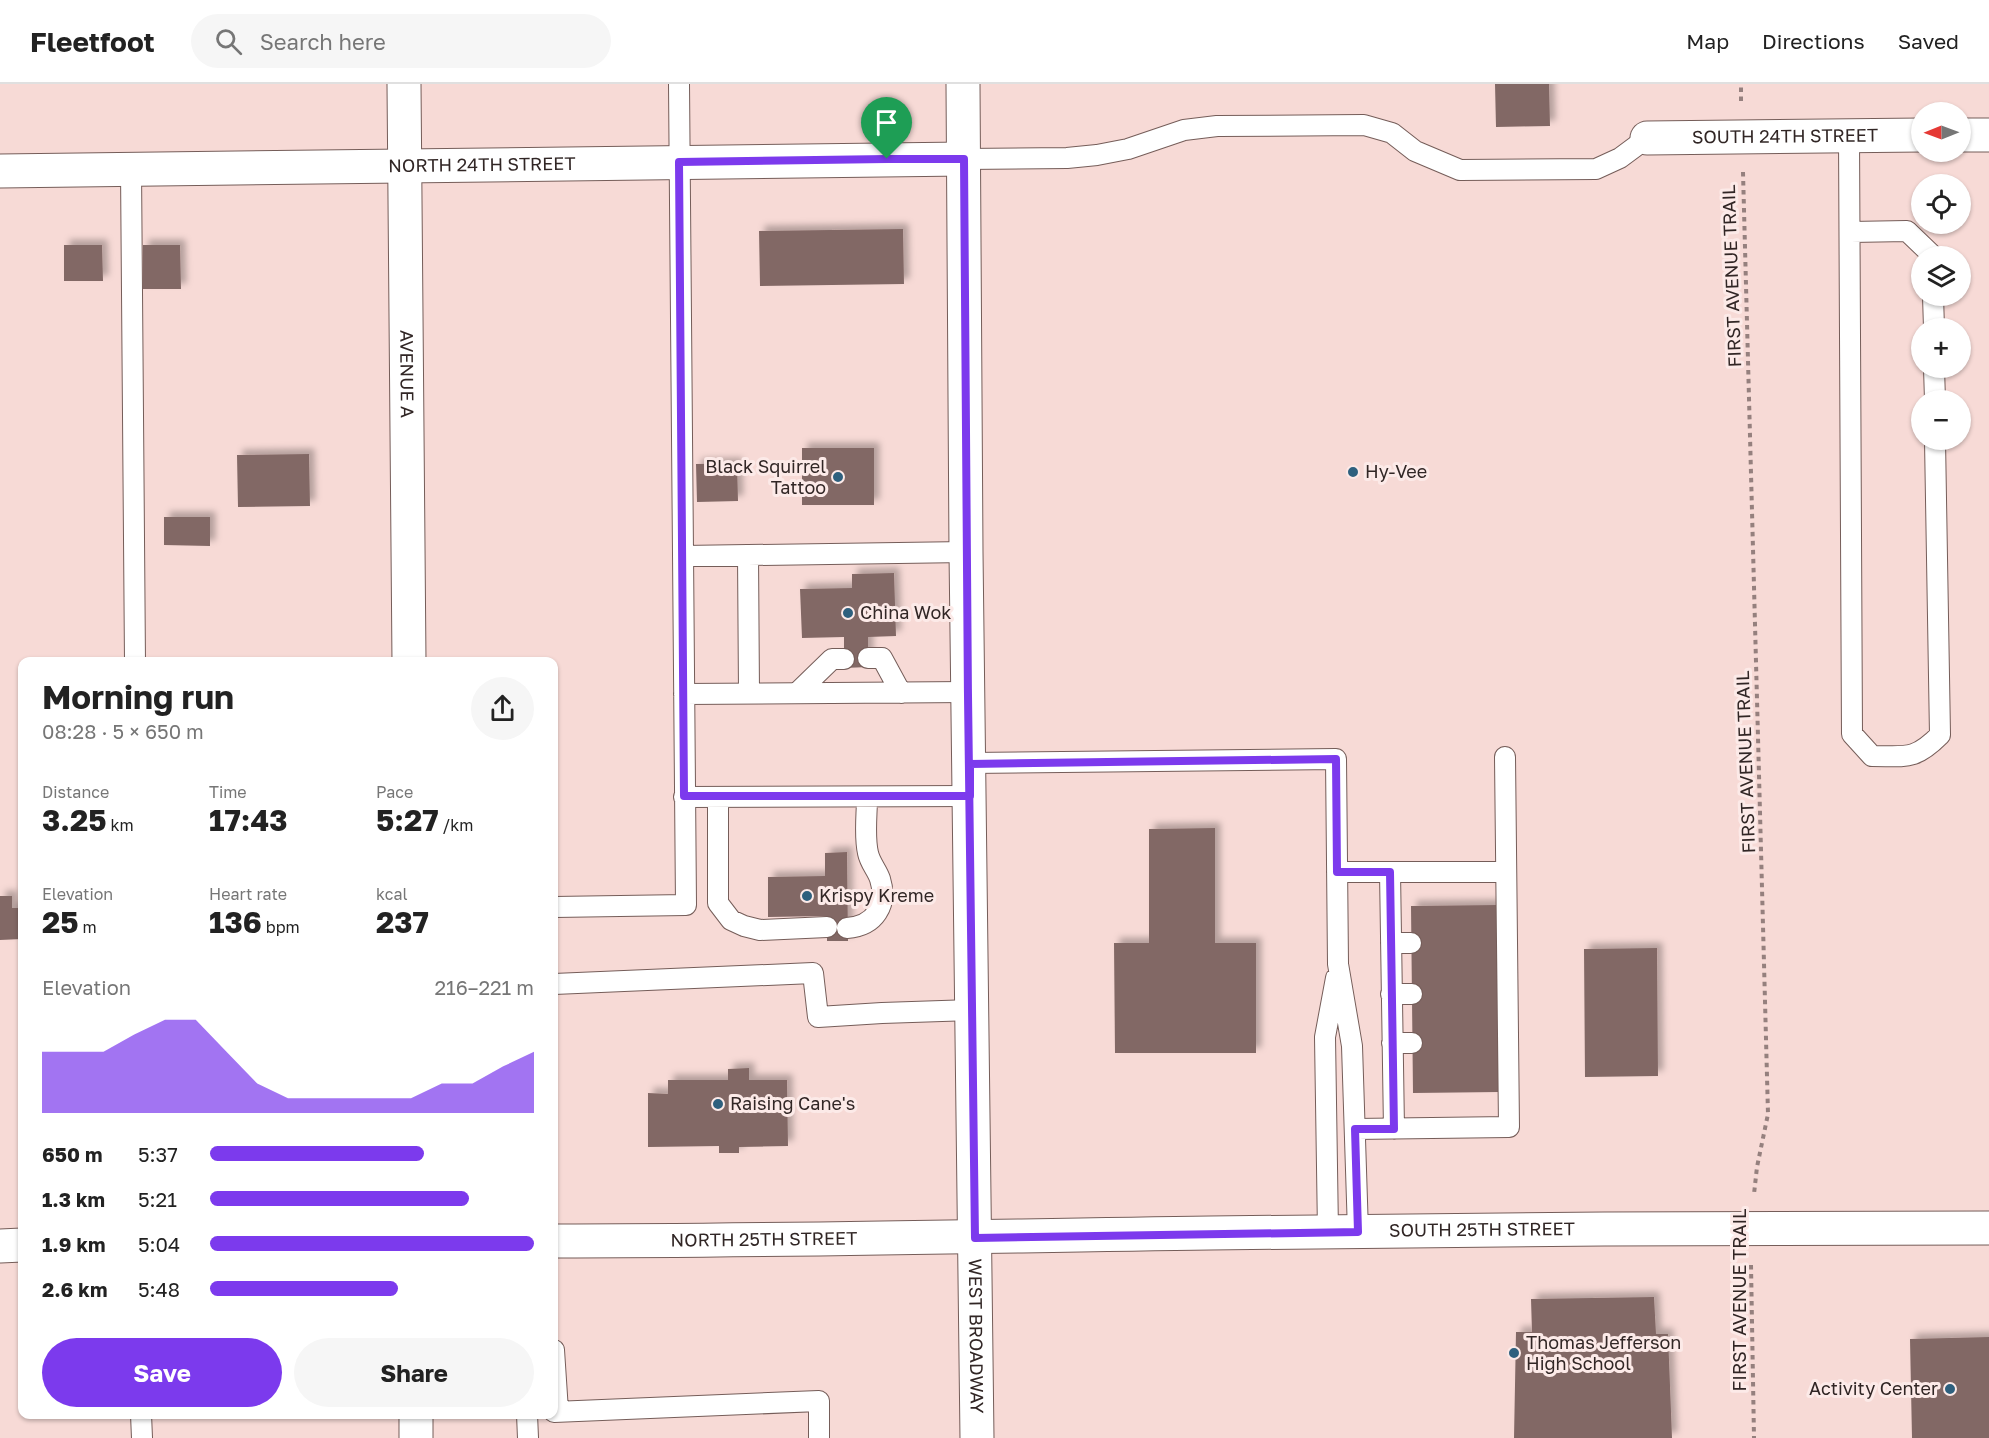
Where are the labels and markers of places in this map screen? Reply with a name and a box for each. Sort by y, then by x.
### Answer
pin [861,97,912,159]
place label: Black Squirrel Tattoo [705,455,826,498]
place label: Hy-Vee [1365,460,1427,482]
marker: Hy-Vee [1346,465,1360,479]
marker: Black Squirrel Tattoo [831,470,845,484]
place label: China Wok [860,601,951,623]
marker: China Wok [841,606,855,620]
place label: Krispy Kreme [819,884,934,906]
marker: Krispy Kreme [800,889,814,903]
place label: Raising Cane's [730,1092,855,1114]
marker: Raising Cane's [711,1097,725,1111]
place label: Thomas Jefferson High School [1526,1331,1681,1374]
marker: Thomas Jefferson High School [1507,1346,1521,1360]
place label: Activity Center [1809,1377,1938,1399]
marker: Activity Center [1943,1382,1957,1396]

